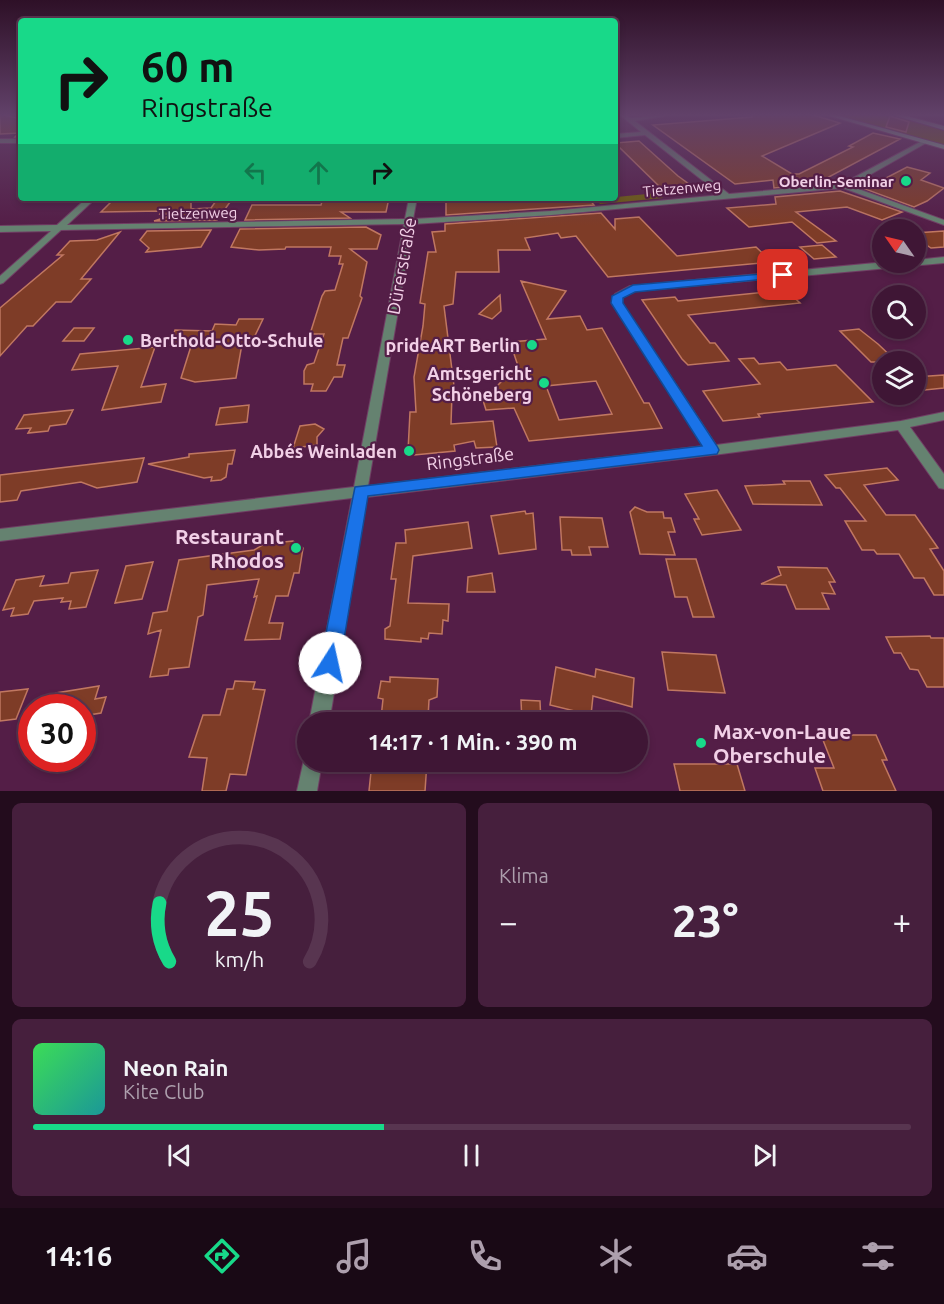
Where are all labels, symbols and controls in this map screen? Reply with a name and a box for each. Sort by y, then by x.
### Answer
icon: right [42,42,120,120]
text: 60 m [141,43,235,90]
text: Ringstraße [141,92,273,122]
icon: left [239,156,272,189]
icon: ahead [302,156,335,189]
icon: right [365,156,398,189]
place label: Oberlin-Seminar [779,173,895,190]
marker: Oberlin-Seminar [899,174,913,188]
street label: Tietzenweg [642,176,722,200]
street label: Tietzenweg [159,204,237,222]
street label: Dürerstraße [383,216,419,316]
north arrow [872,219,926,273]
map controls [872,219,926,405]
pin [757,249,808,300]
icon: arrive [766,258,799,291]
button: search [872,285,926,339]
place label: Berthold-Otto-Schule [140,330,323,350]
marker: Berthold-Otto-Schule [121,333,135,347]
place label: prideART Berlin [386,335,520,355]
marker: prideART Berlin [525,338,539,352]
button: layers [872,351,926,405]
place label: Amtsgericht Schöneberg [427,363,532,404]
marker: Amtsgericht Schöneberg [537,376,551,390]
place label: Abbés Weinladen [250,441,397,461]
street label: Ringstraße [425,443,515,473]
marker: Abbés Weinladen [402,444,416,458]
place label: Restaurant Rhodos [175,524,284,572]
marker: Restaurant Rhodos [289,541,303,555]
position arrow [298,631,362,695]
speed limit sign: 30 [18,694,96,772]
place label: Max-von-Laue Oberschule [713,719,851,767]
text: 14:17 · 1 Min. · 390 m [368,729,577,754]
marker: Max-von-Laue Oberschule [694,736,708,750]
text: Klima [499,864,549,887]
text: 25 [204,878,274,948]
text: 23° [672,895,738,946]
text: − [499,903,518,940]
text: + [892,903,911,940]
text: km/h [214,947,264,971]
text: Neon Rain [123,1055,228,1080]
text: Kite Club [123,1080,205,1103]
icon: previous [163,1139,196,1172]
icon: pause [455,1139,488,1172]
icon: next [748,1139,781,1172]
icon: directions [201,1235,243,1277]
icon: music [333,1235,375,1277]
icon: phone [464,1235,506,1277]
icon: climate [595,1235,637,1277]
icon: car [726,1235,768,1277]
icon: filters [857,1235,899,1277]
text: 14:16 [45,1241,112,1271]

